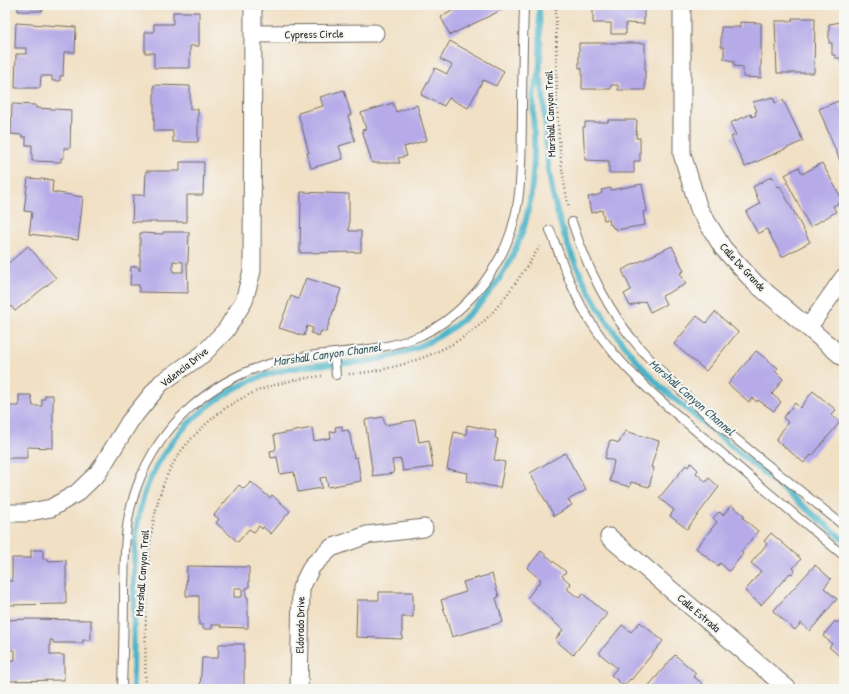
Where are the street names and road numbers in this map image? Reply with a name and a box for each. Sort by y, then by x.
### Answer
street label: Cypress Circle [284,26,344,42]
street label: Marshall Canyon Trail [541,70,559,157]
street label: Calle De Grande [717,240,770,295]
street label: Valencia Drive [157,344,211,390]
street label: Marshall Canyon Trail [132,529,152,617]
street label: Calle Estrada [675,591,724,636]
street label: Eldorado Drive [293,596,308,654]

